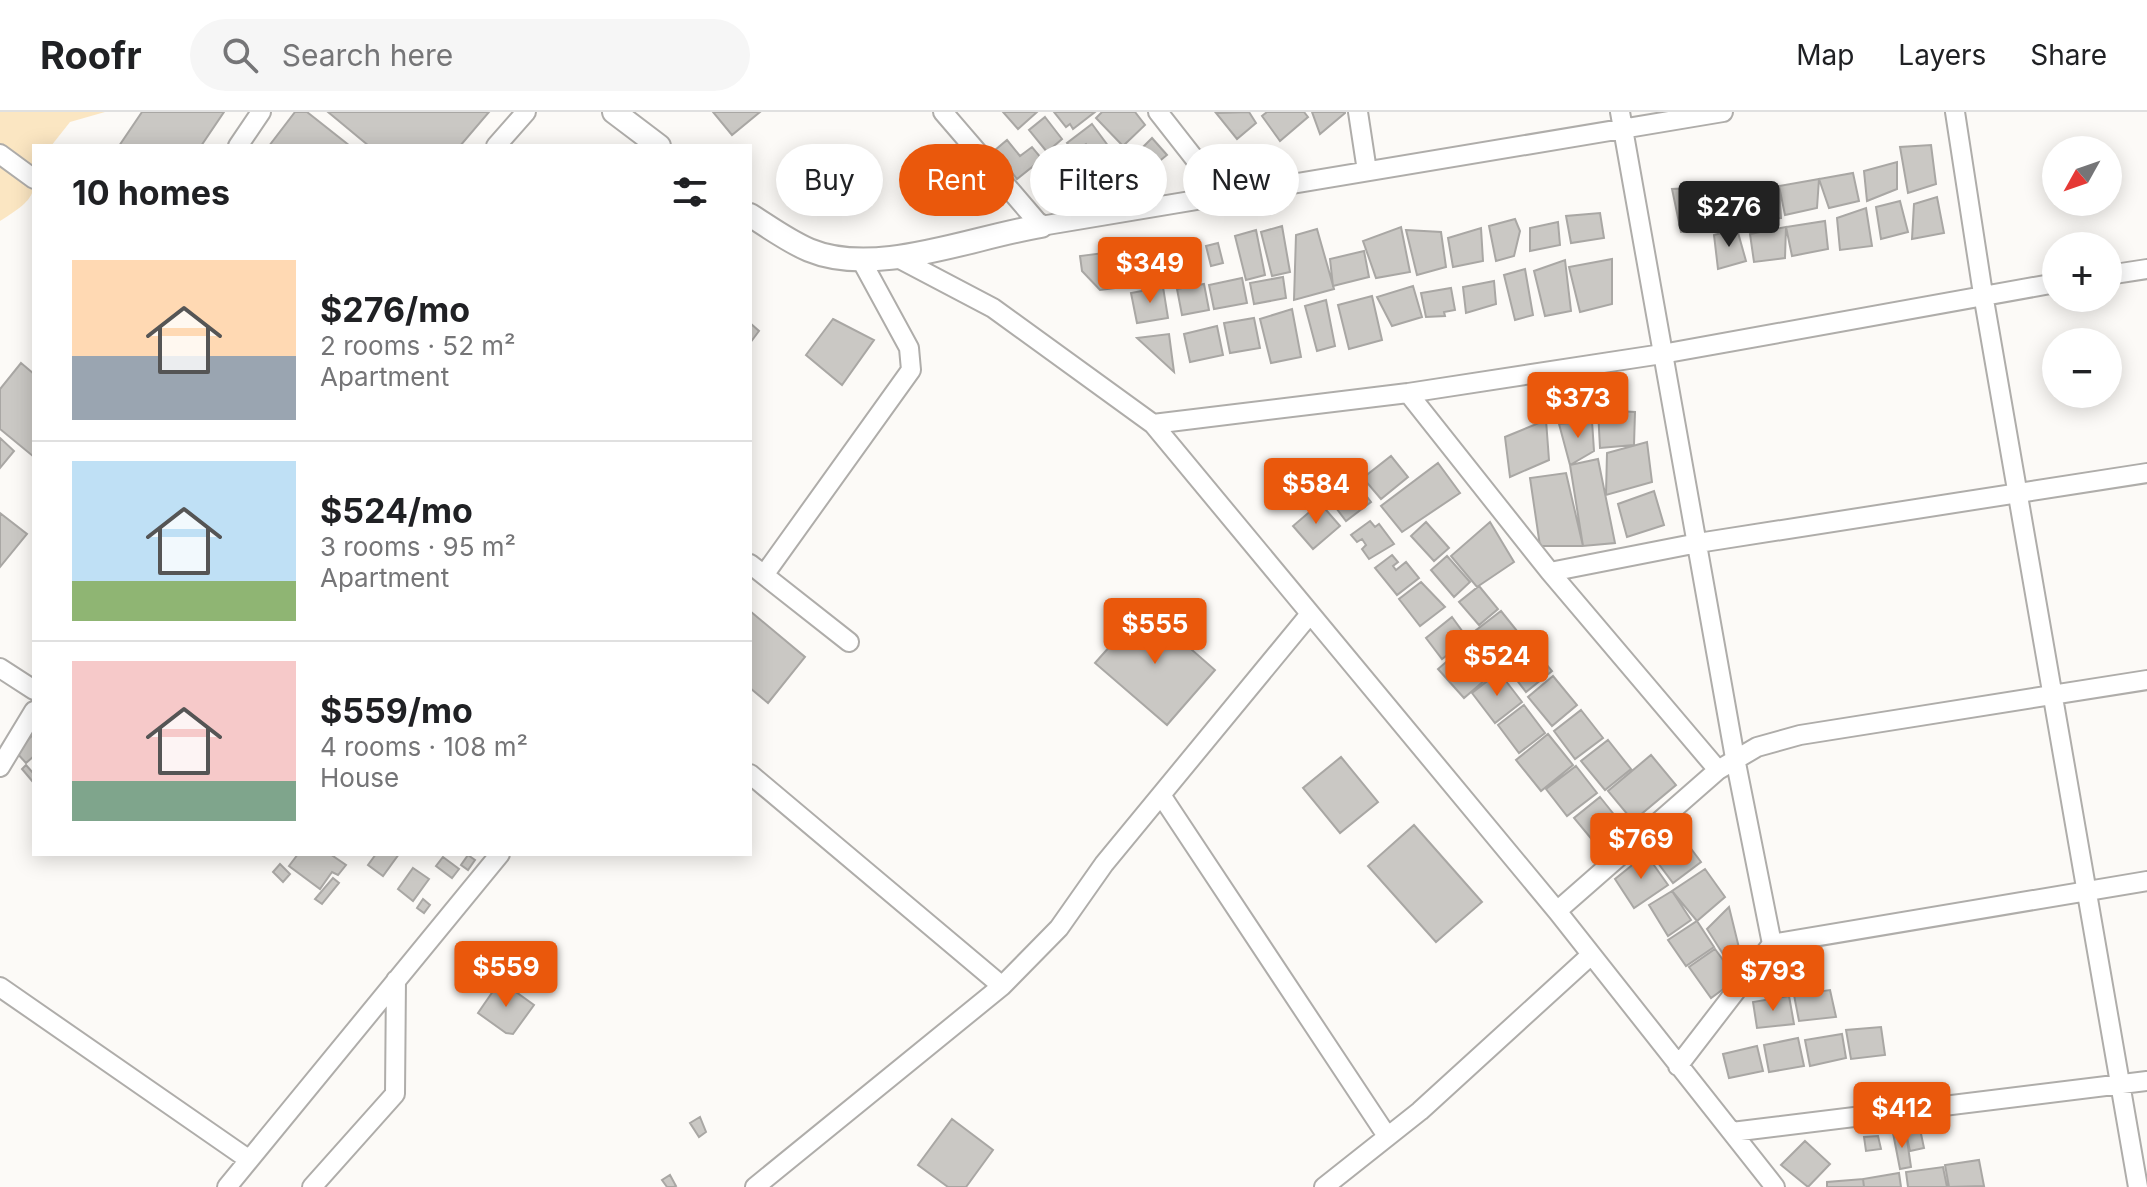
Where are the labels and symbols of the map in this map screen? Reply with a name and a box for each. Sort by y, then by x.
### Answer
north arrow [2042,136,2122,216]
pin: $276 [1682,181,1776,249]
pin: $349 [1103,237,1197,305]
pin: $373 [1531,372,1625,440]
pin: $584 [1269,458,1363,526]
pin: $555 [1108,598,1202,666]
pin: $524 [1450,630,1544,698]
pin: $769 [1594,813,1688,881]
pin: $559 [459,941,553,1009]
pin: $793 [1726,945,1820,1013]
pin: $412 [1855,1082,1949,1150]

